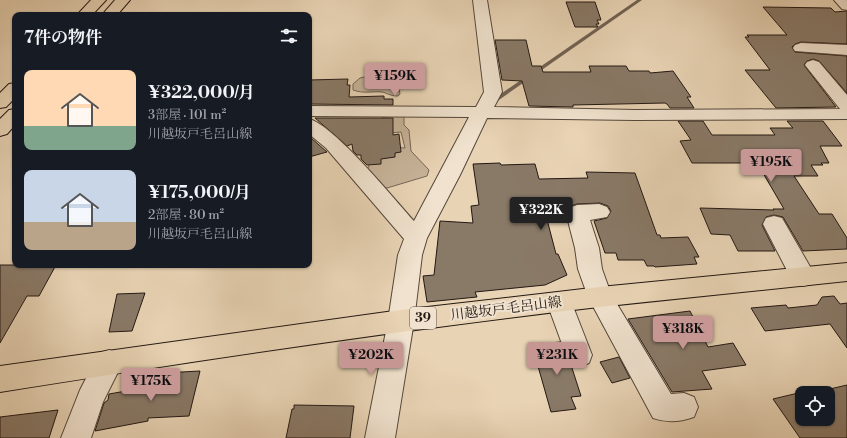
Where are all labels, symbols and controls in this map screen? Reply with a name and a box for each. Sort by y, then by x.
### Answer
icon: filters [278,25,300,47]
text: 7件の物件 [24,27,102,49]
pin: ¥159K [367,63,423,97]
text: ¥159K [374,68,417,84]
text: ¥322,000/月 [148,82,255,104]
icon: home [56,86,104,134]
text: 3部屋 · 101 m² [148,107,226,123]
text: 川越坂戸毛呂山線 [148,126,252,142]
pin: ¥195K [743,149,799,183]
text: ¥195K [750,154,792,170]
text: ¥175,000/月 [148,182,251,204]
icon: home [56,186,104,234]
pin: ¥322K [513,197,569,231]
text: ¥322K [519,202,563,218]
text: 2部屋 · 80 m² [148,207,224,223]
text: 川越坂戸毛呂山線 [148,226,252,242]
street label: 川越坂戸毛呂山線 [449,293,563,325]
road number: 39 [410,307,436,329]
pin: ¥318K [655,316,711,350]
text: ¥318K [662,321,704,337]
pin: ¥202K [343,342,399,376]
pin: ¥231K [529,342,585,376]
text: ¥202K [348,347,394,363]
text: ¥231K [536,347,578,363]
pin: ¥175K [123,368,179,402]
text: ¥175K [130,373,172,389]
map controls [795,386,835,426]
button: locate [795,386,835,426]

